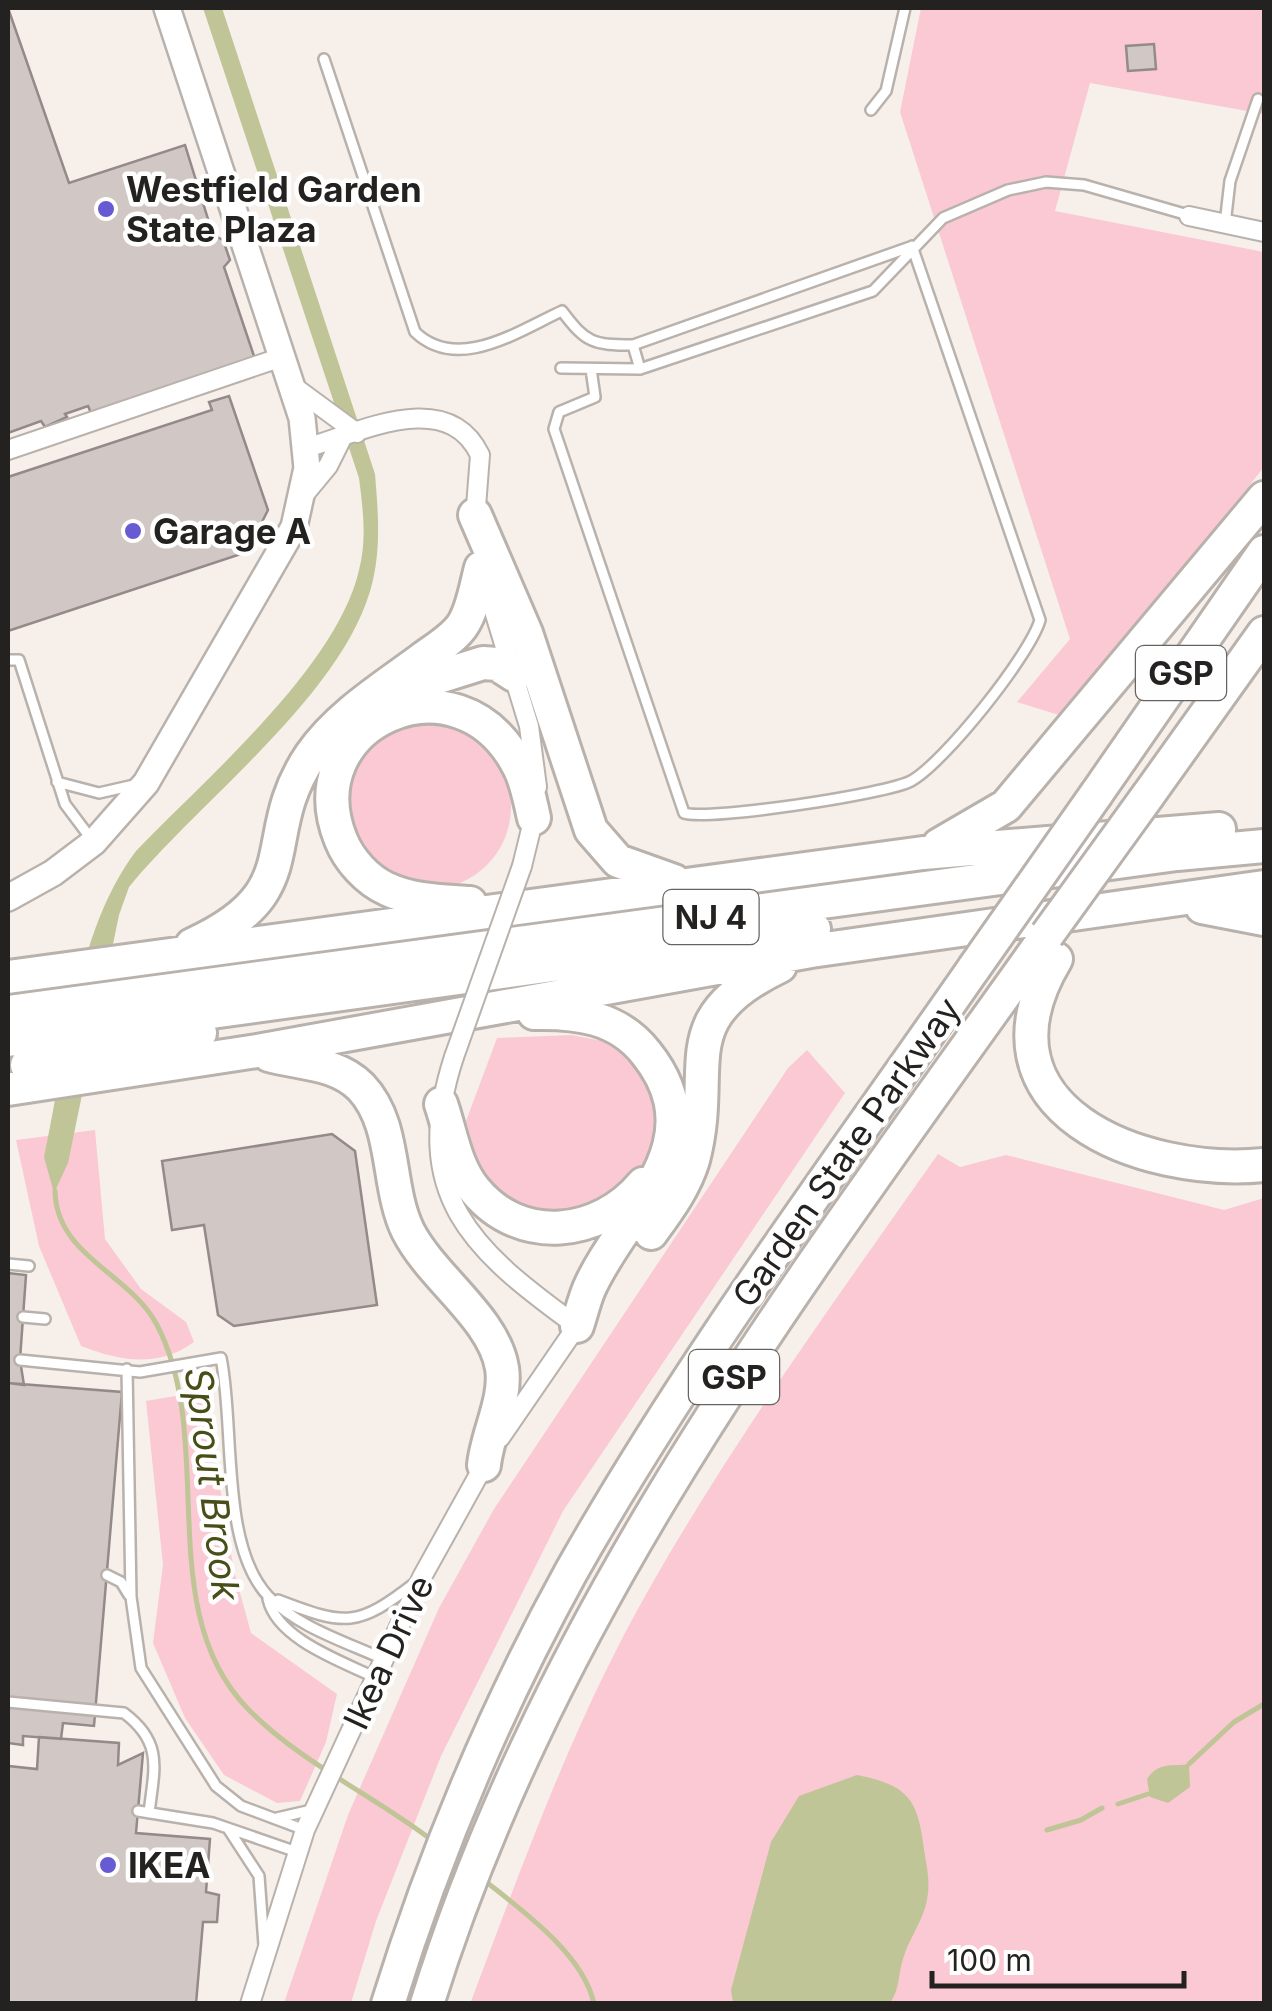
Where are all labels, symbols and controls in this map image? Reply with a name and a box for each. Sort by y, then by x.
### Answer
place label: Westfield Garden State Plaza [126,168,422,250]
marker: Westfield Garden State Plaza [95,198,117,220]
place label: Garage A [153,510,311,552]
marker: Garage A [122,520,144,542]
road number: GSP [1136,646,1226,700]
road number: NJ 4 [664,890,758,944]
street label: Garden State Parkway [723,989,969,1315]
road number: GSP [689,1350,779,1404]
water label: Sprout Brook [176,1365,250,1604]
street label: Ikea Drive [334,1568,442,1736]
place label: IKEA [128,1844,210,1886]
marker: IKEA [97,1854,119,1876]
scale bar [932,1926,1184,1988]
text: 100 m [947,1942,1032,1978]

